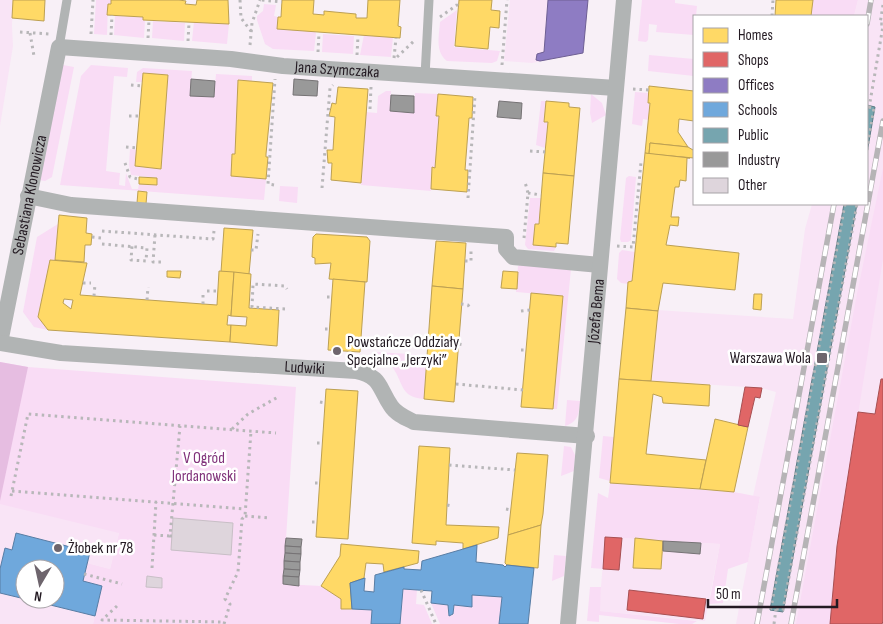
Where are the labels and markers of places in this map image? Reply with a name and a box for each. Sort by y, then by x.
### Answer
place label: Powstańcze Oddziały Specjalne „Jerzyki” [347,333,459,370]
marker: Powstańcze Oddziały Specjalne „Jerzyki” [331,345,343,357]
place label: Warszawa Wola [730,349,811,368]
marker: Warszawa Wola [815,351,829,365]
place label: Żłobek nr 78 [68,539,133,558]
marker: Żłobek nr 78 [52,542,64,554]

